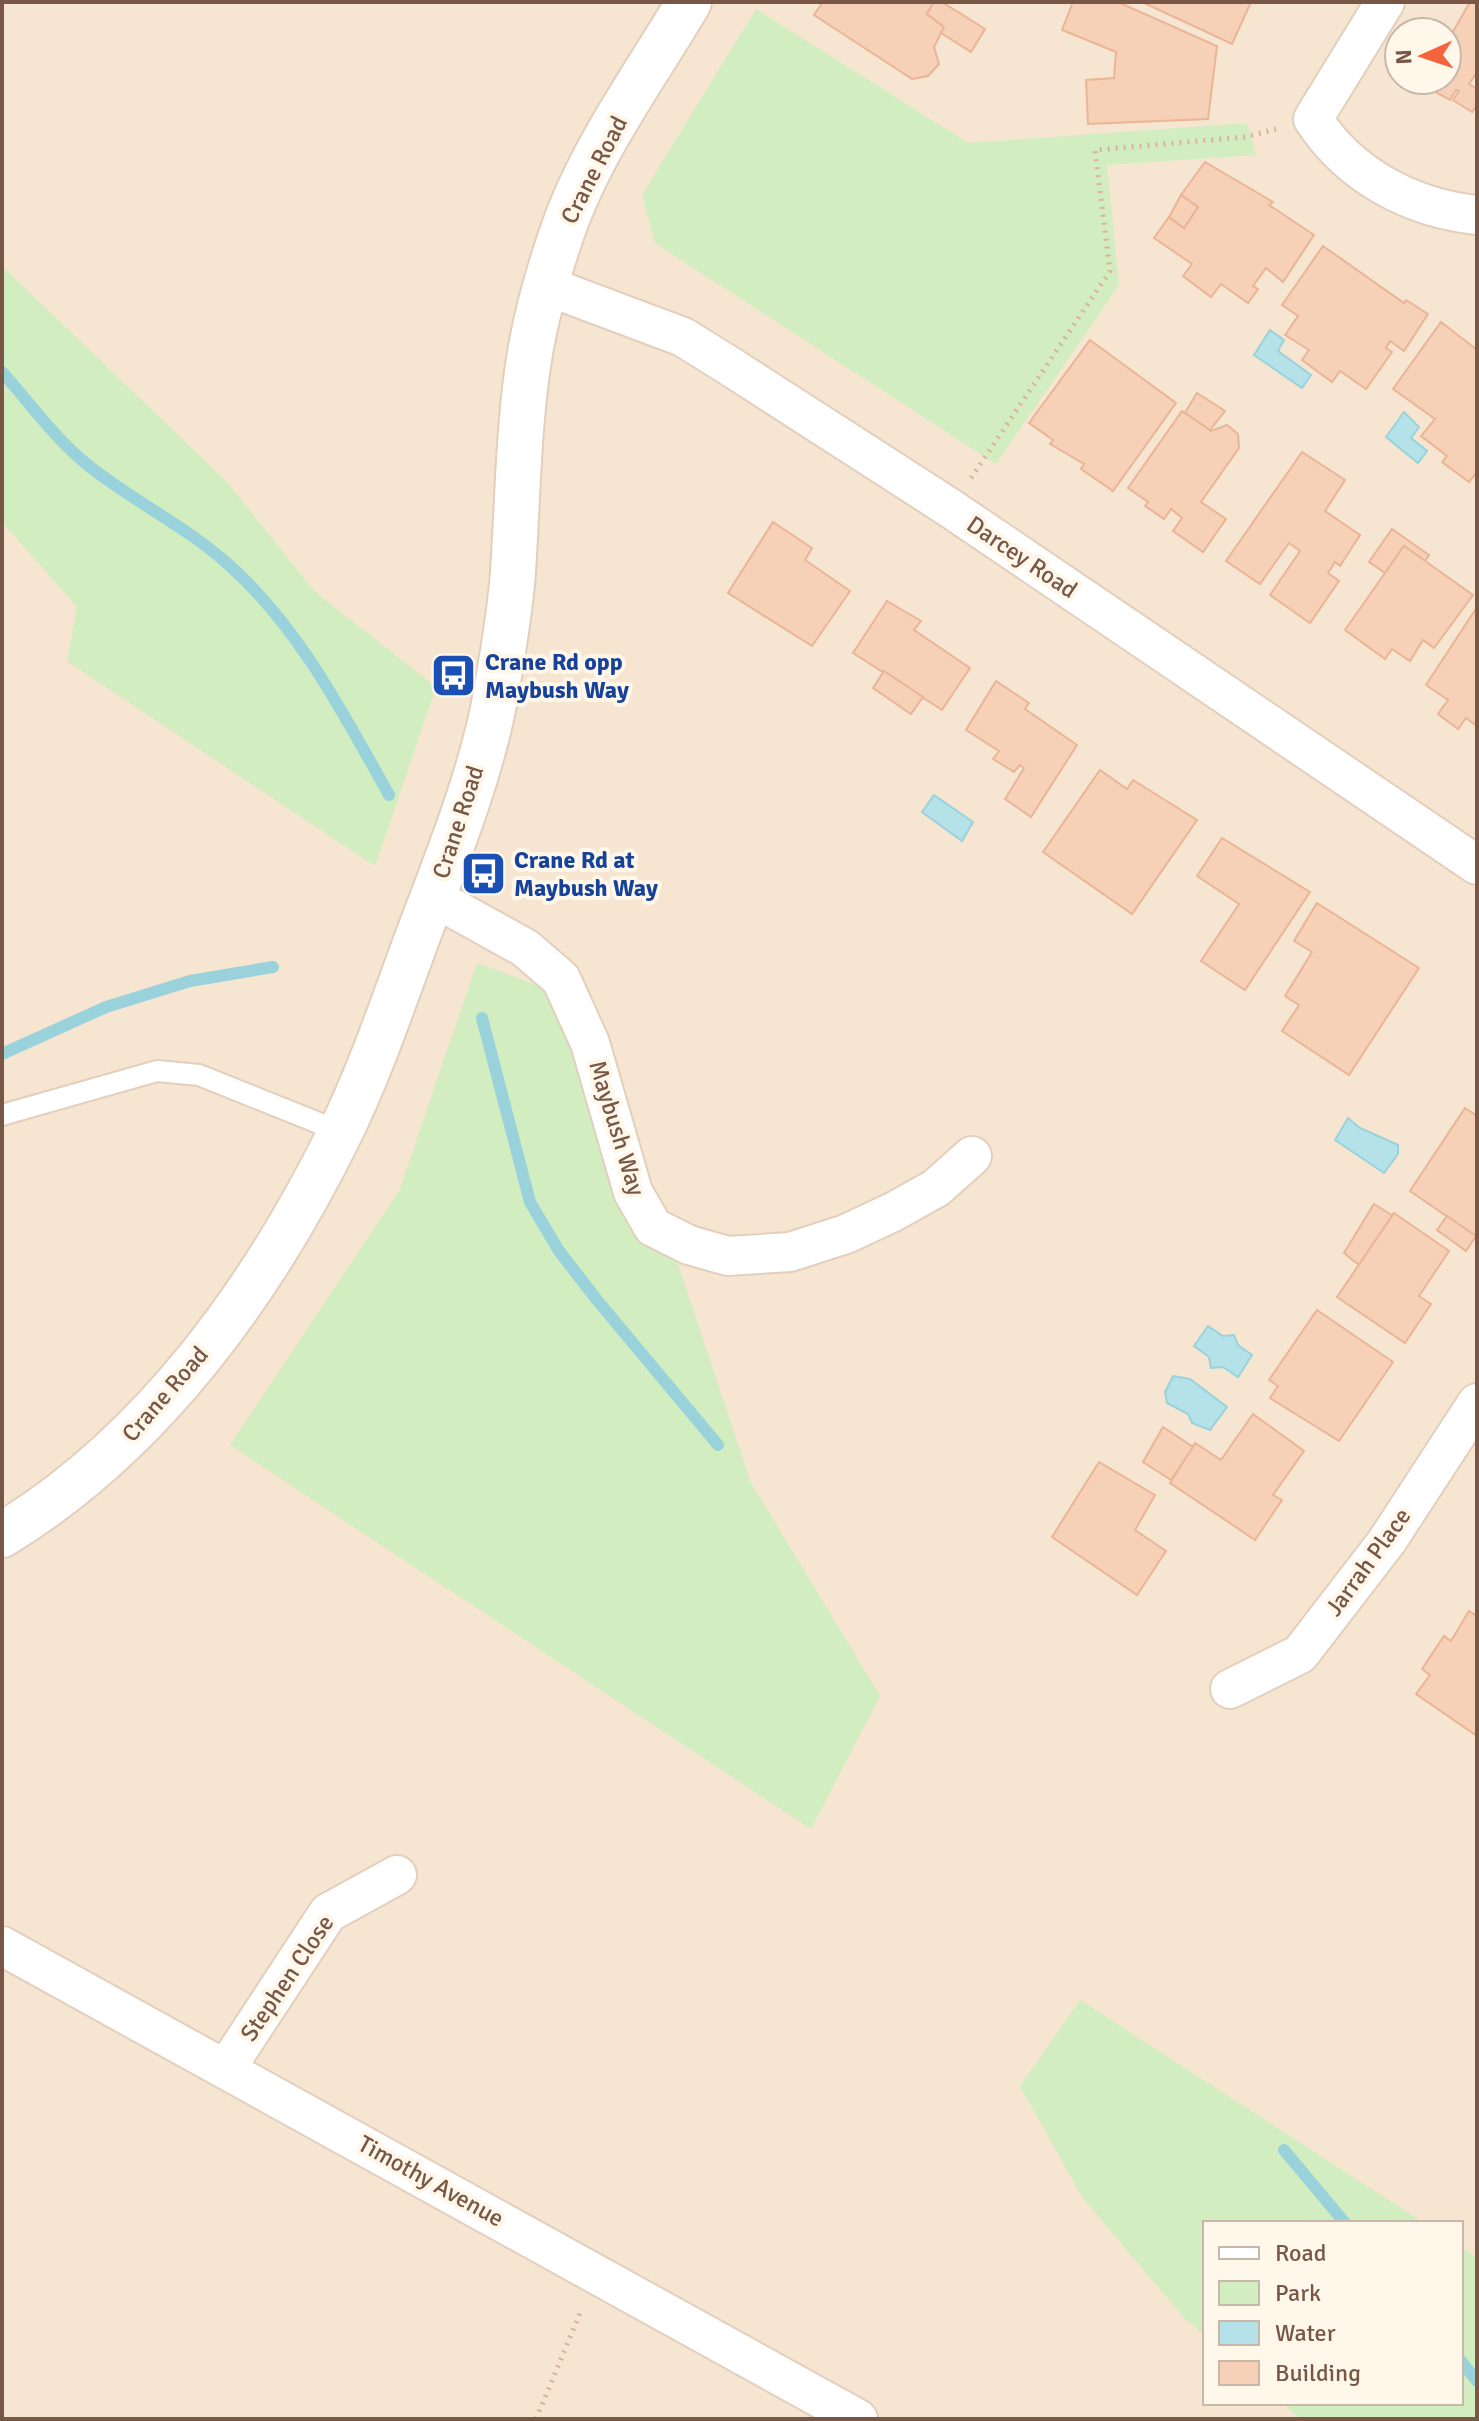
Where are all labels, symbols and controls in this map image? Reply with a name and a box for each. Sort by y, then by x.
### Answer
north arrow [1383,16,1463,96]
text: N [1390,49,1417,65]
street label: Crane Road [554,111,634,229]
street label: Darcey Road [961,509,1083,605]
place label: Crane Rd opp Maybush Way [485,647,629,705]
bus stop icon: Crane Rd opp Maybush Way [430,652,478,700]
street label: Crane Road [426,762,490,882]
place label: Crane Rd at Maybush Way [514,845,658,903]
bus stop icon: Crane Rd at Maybush Way [459,850,507,898]
street label: Maybush Way [582,1057,652,1199]
street label: Crane Road [115,1340,215,1448]
street label: Jarrah Place [1319,1502,1417,1622]
street label: Stephen Close [234,1909,340,2047]
street label: Timothy Avenue [353,2129,509,2233]
legend [1203,2221,1463,2405]
text: Road [1275,2238,1326,2268]
text: Park [1275,2278,1321,2308]
text: Water [1275,2318,1336,2348]
text: Building [1275,2358,1361,2388]

